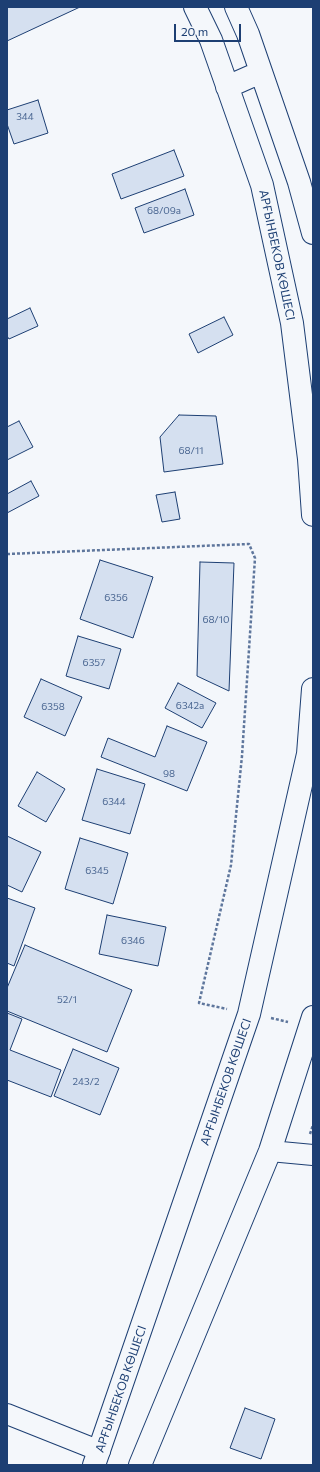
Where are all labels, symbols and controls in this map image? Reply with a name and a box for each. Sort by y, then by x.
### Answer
scale bar [176,16,243,42]
text: 20 m [181,24,208,38]
house number: 344 [16,111,34,123]
street label: АРҒЫНБЕКОВ КӨШЕСІ [256,188,298,322]
house number: 68/09а [147,205,181,217]
house number: 68/11 [179,445,203,457]
house number: 6356 [104,592,128,604]
house number: 68/10 [202,614,230,626]
house number: 6357 [83,657,105,669]
house number: 6342а [176,700,204,712]
house number: 6358 [41,701,65,713]
house number: 98 [163,768,175,780]
house number: 6344 [102,796,126,808]
house number: 6345 [85,865,109,877]
house number: 6346 [121,935,145,947]
house number: 52/1 [57,994,77,1006]
street label: АРҒЫНБЕКОВ КӨШЕСІ [198,1017,254,1147]
house number: 243/2 [73,1076,99,1088]
street label: АРҒЫНБЕКОВ КӨШЕСІ [93,1324,149,1454]

